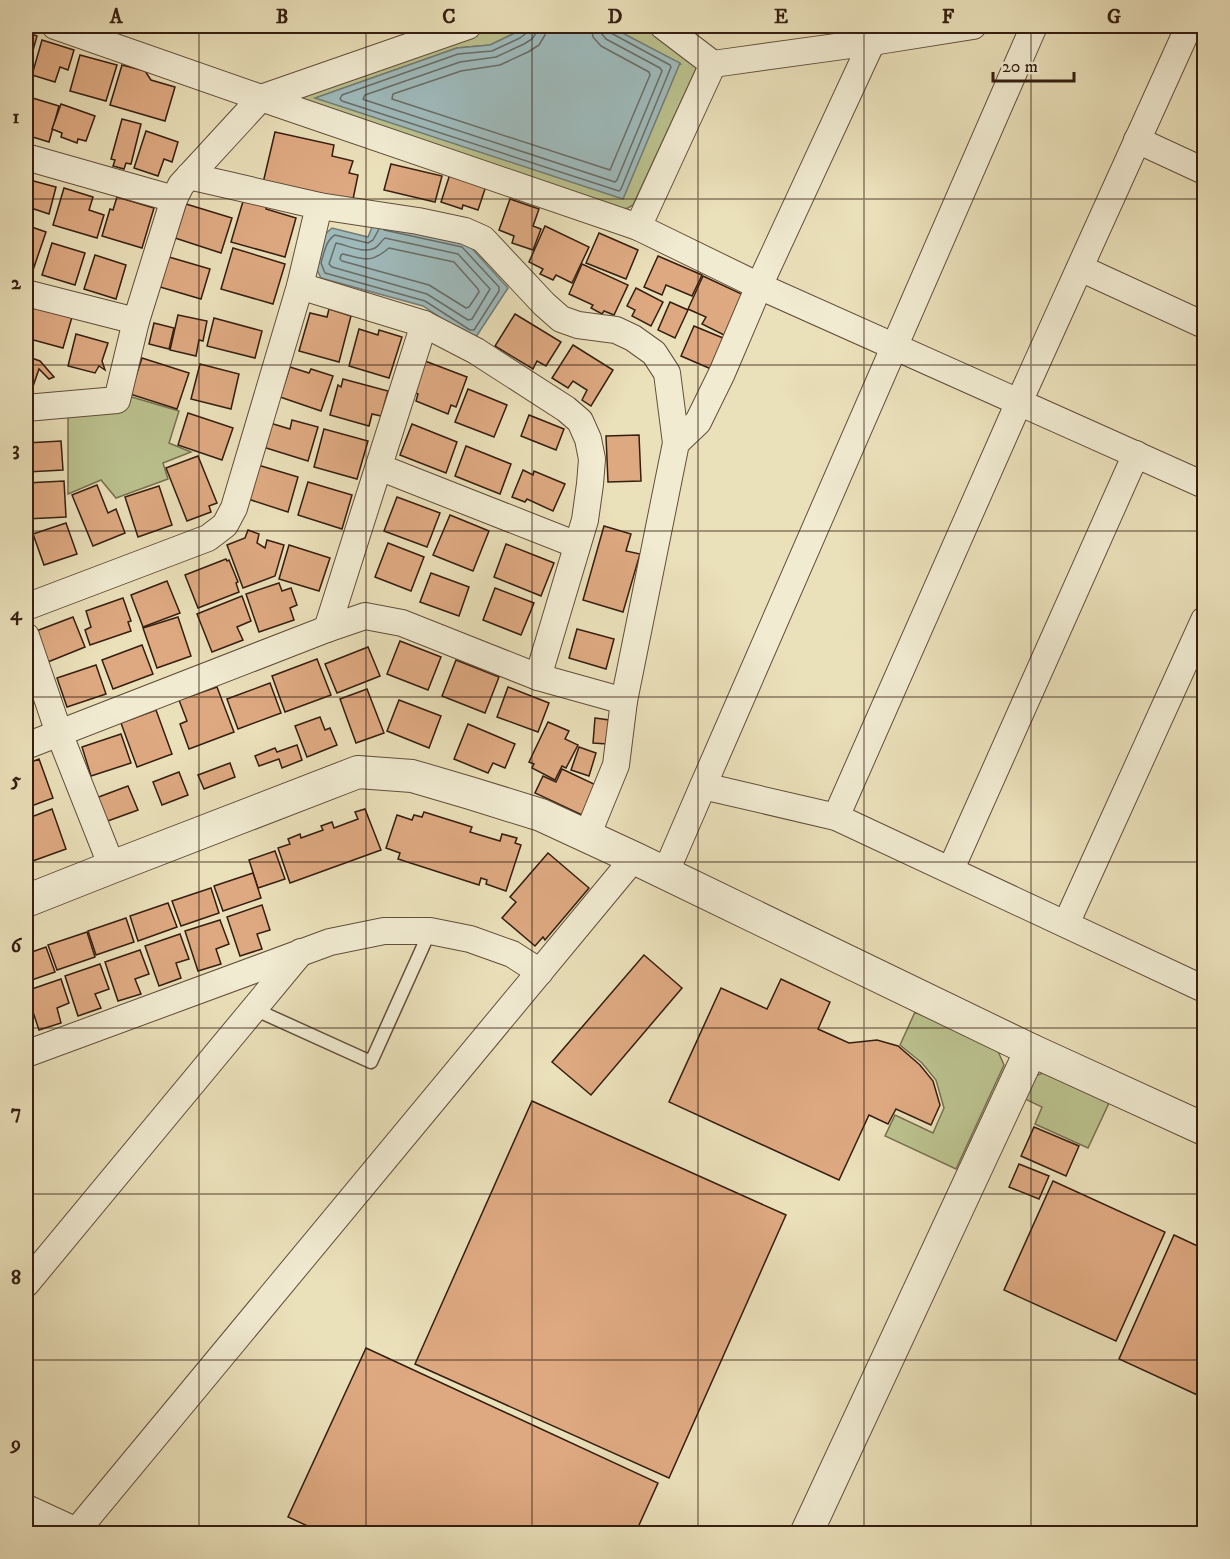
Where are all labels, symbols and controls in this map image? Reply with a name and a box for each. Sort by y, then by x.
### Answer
text: A [109,5,124,30]
text: B [276,5,288,30]
text: C [442,5,456,30]
text: D [608,5,623,30]
text: E [774,5,788,30]
text: F [942,5,955,30]
text: G [1107,5,1121,30]
scale bar [993,45,1074,83]
text: 20 m [1002,56,1038,78]
text: 1 [12,105,20,130]
text: 2 [11,271,22,296]
text: 3 [12,437,20,462]
text: 4 [10,602,23,627]
text: 5 [10,768,21,793]
text: 6 [11,934,23,959]
text: 7 [11,1100,21,1125]
text: 8 [11,1266,21,1291]
text: 9 [9,1432,21,1457]

